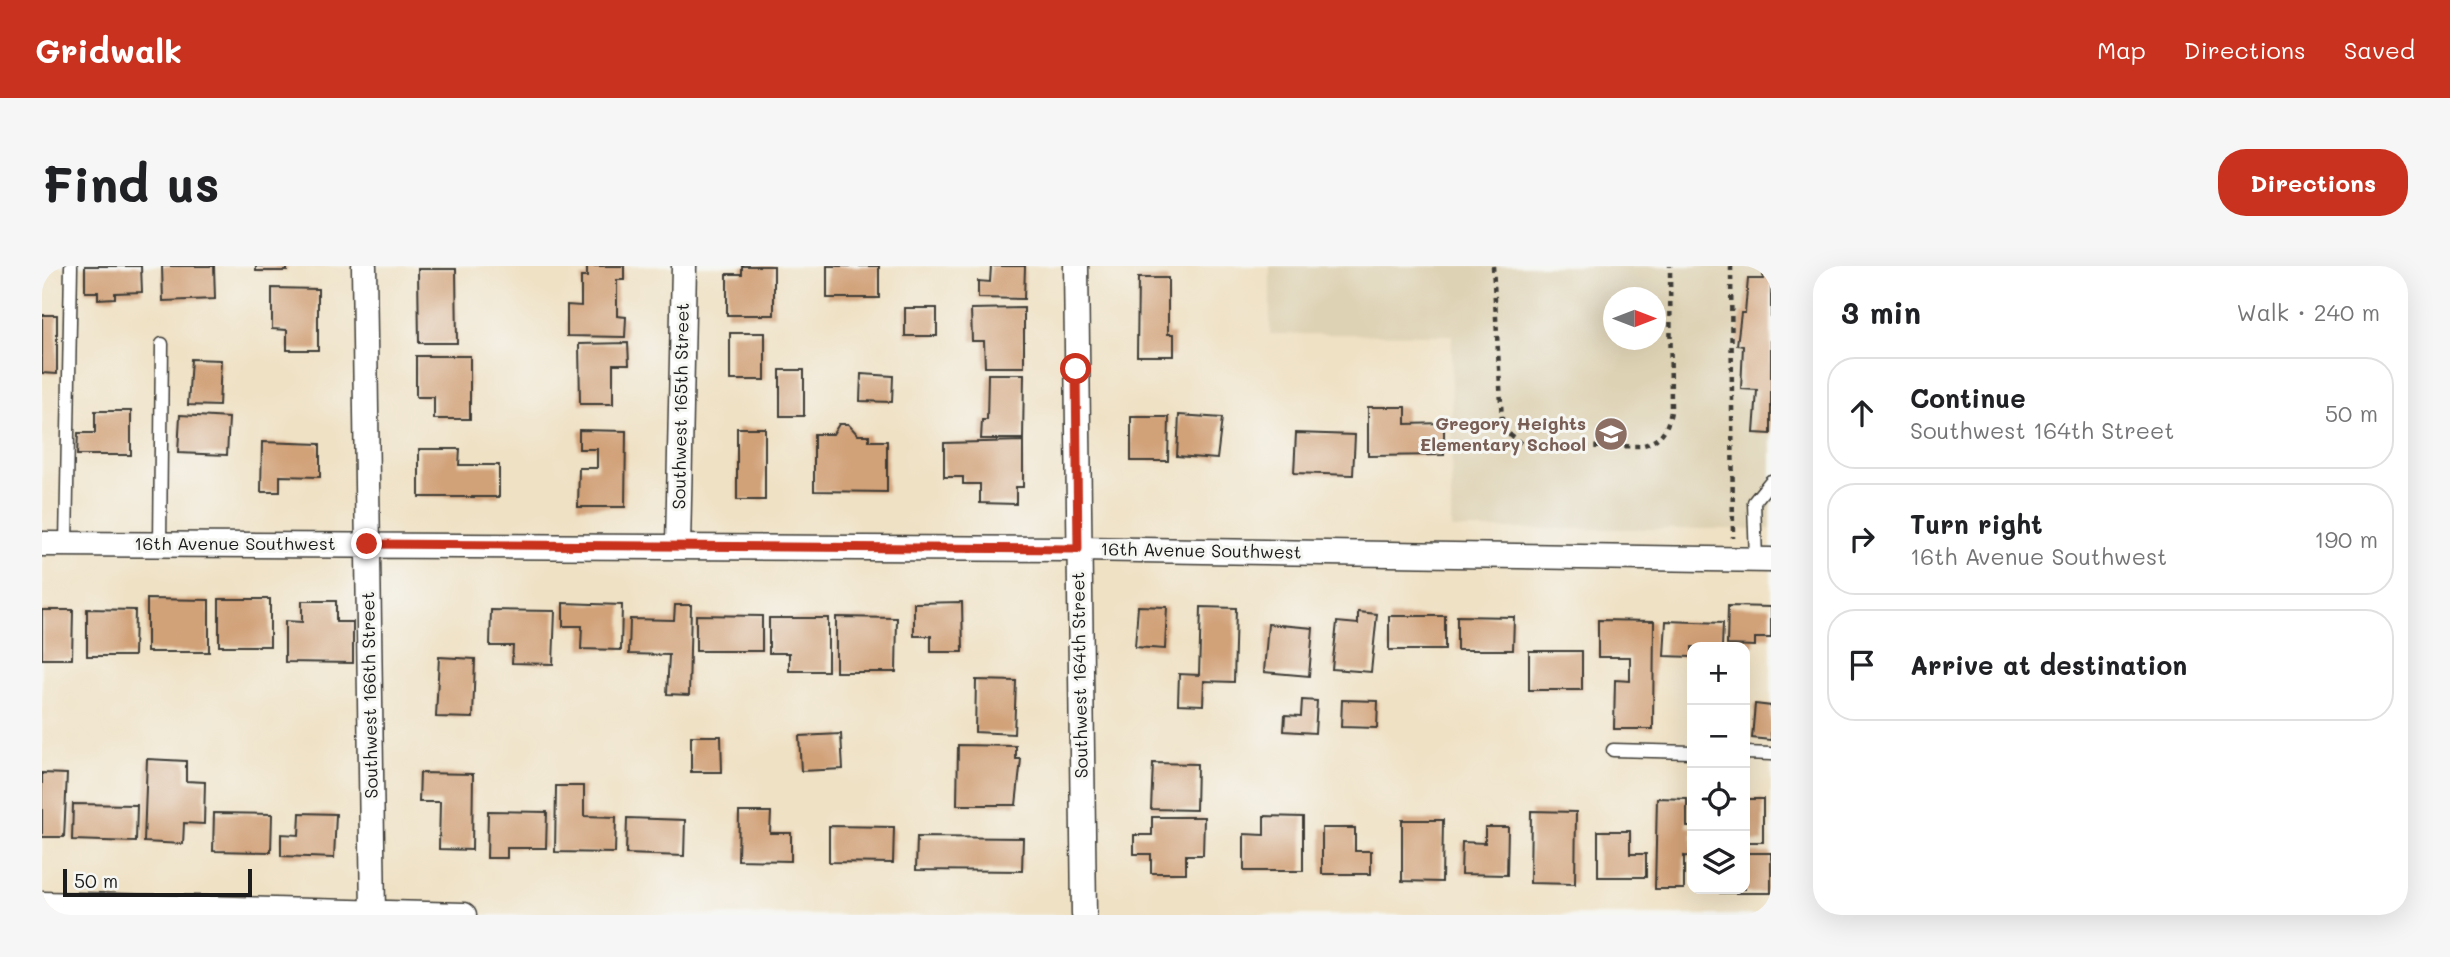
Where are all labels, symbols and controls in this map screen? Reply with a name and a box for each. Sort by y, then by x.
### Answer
text: Gridwalk [35,28,182,71]
text: Map [2097,34,2146,65]
text: Directions [2184,34,2306,65]
text: Saved [2344,34,2415,65]
button: Directions [2218,149,2408,216]
text: Find us [42,151,220,214]
north arrow [1603,287,1666,350]
text: 3 min [1841,292,1921,332]
text: Walk · 240 m [2237,297,2380,327]
street label: Southwest 165th Street [666,302,694,510]
route start [1060,353,1091,384]
text: Continue [1910,381,2026,415]
icon: ahead [1843,394,1881,432]
text: 50 m [2325,398,2378,428]
place label: Gregory Heights Elementary School [1420,411,1586,456]
school or university icon: Gregory Heights Elementary School [1592,415,1630,453]
text: Southwest 164th Street [1910,415,2174,445]
text: Turn right [1910,507,2043,541]
icon: right [1843,520,1881,558]
text: 190 m [2314,524,2378,554]
route end [351,528,382,559]
street label: 16th Avenue Southwest [134,531,336,555]
street label: 16th Avenue Southwest [1100,536,1302,564]
text: 16th Avenue Southwest [1910,541,2167,571]
street label: Southwest 164th Street [1065,571,1093,779]
street label: Southwest 166th Street [355,591,383,799]
map controls [1687,642,1750,894]
button: + [1687,642,1750,705]
icon: arrive [1843,646,1881,684]
text: Arrive at destination [1910,648,2187,682]
button: − [1687,705,1750,768]
button: locate [1687,768,1750,831]
button: layers [1687,831,1750,894]
scale bar [63,866,252,898]
text: 50 m [74,868,118,893]

